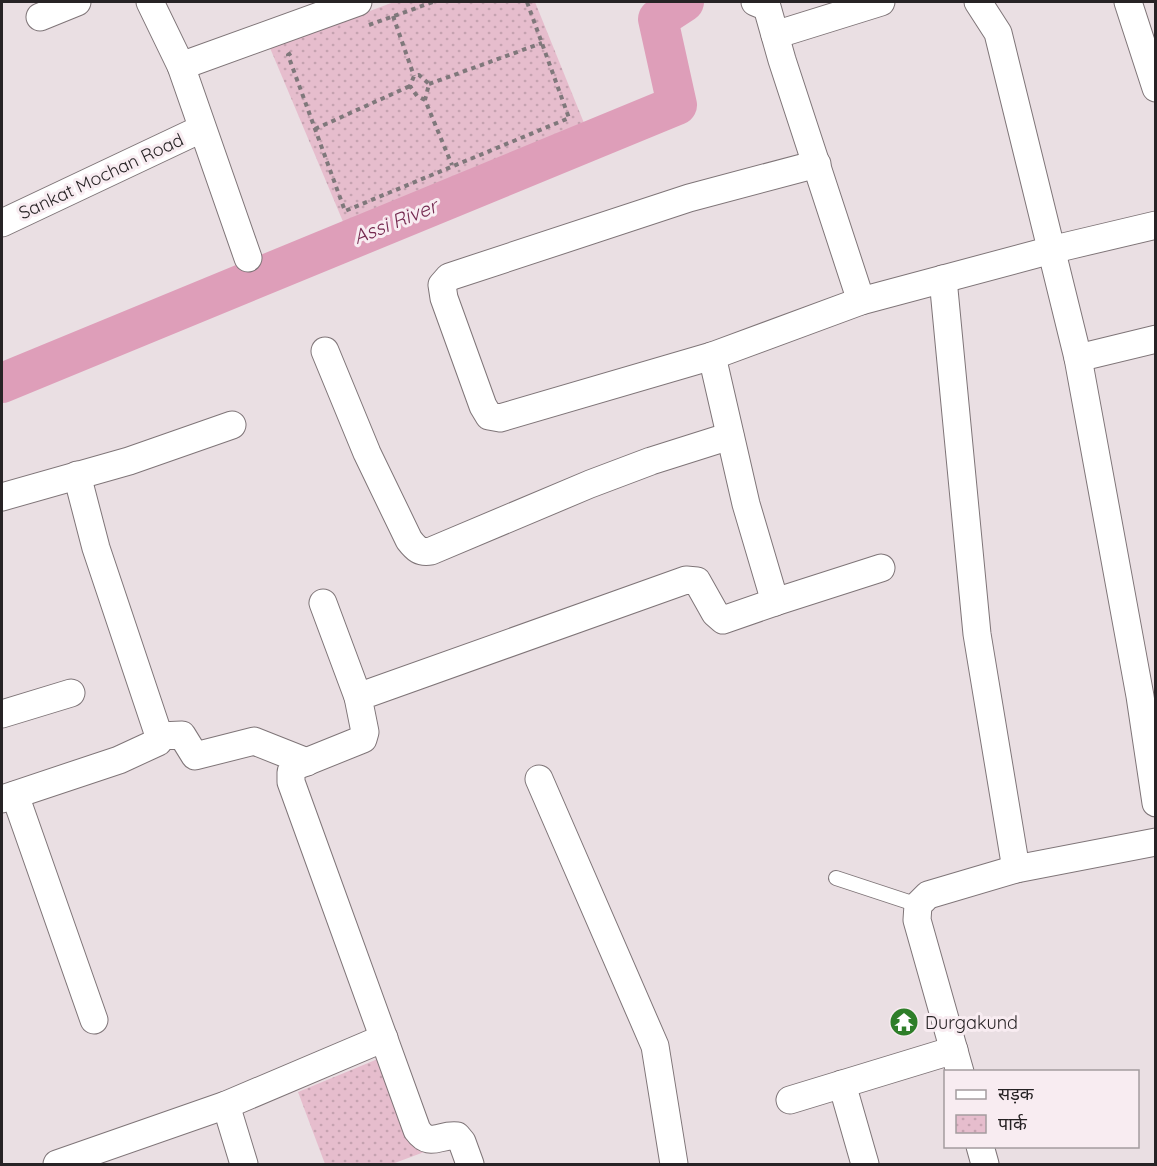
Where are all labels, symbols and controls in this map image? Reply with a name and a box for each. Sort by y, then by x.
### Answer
street label: Sankat Mochan Road [15,128,187,224]
water label: Assi River [349,192,443,249]
temple icon: Durgakund [888,1006,920,1038]
place label: Durgakund [925,1011,1018,1034]
legend [944,1070,1139,1148]
text: सड़क [998,1082,1035,1105]
text: पार्क [998,1112,1028,1135]

